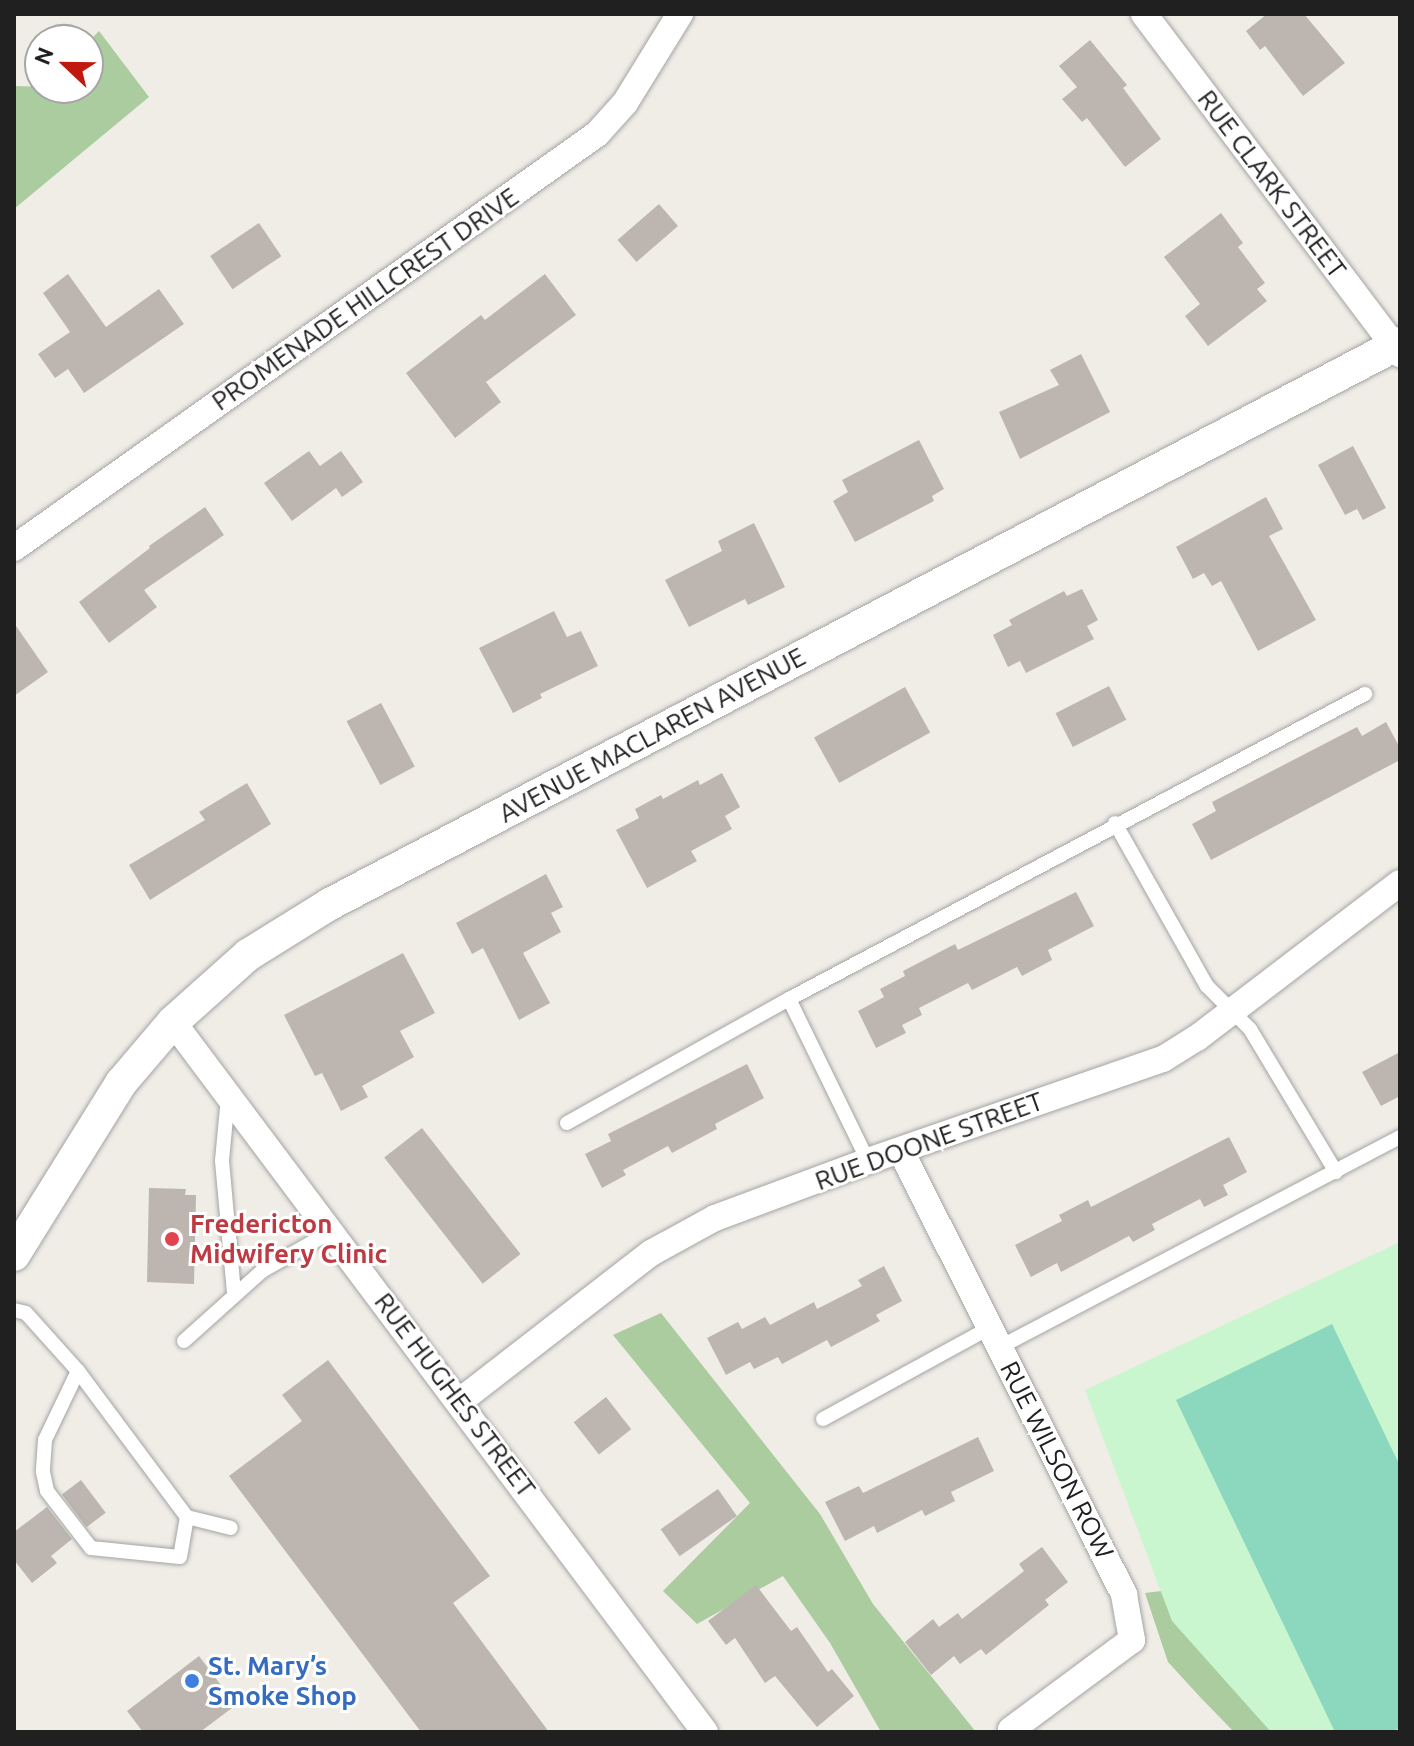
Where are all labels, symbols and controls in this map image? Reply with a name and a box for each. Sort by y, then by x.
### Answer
north arrow [24,24,104,104]
text: N [28,43,58,68]
street label: RUE CLARK STREET [1191,84,1353,284]
street label: PROMENADE HILLCREST DRIVE [206,181,524,417]
street label: AVENUE MACLAREN AVENUE [494,641,810,829]
street label: RUE DOONE STREET [811,1085,1047,1197]
place label: Fredericton Midwifery Clinic [190,1208,387,1270]
marker: Fredericton Midwifery Clinic [161,1228,183,1250]
street label: RUE HUGHES STREET [368,1287,542,1503]
street label: RUE WILSON ROW [994,1356,1120,1564]
place label: St. Mary’s Smoke Shop [208,1650,357,1712]
marker: St. Mary’s Smoke Shop [183,1672,201,1690]

